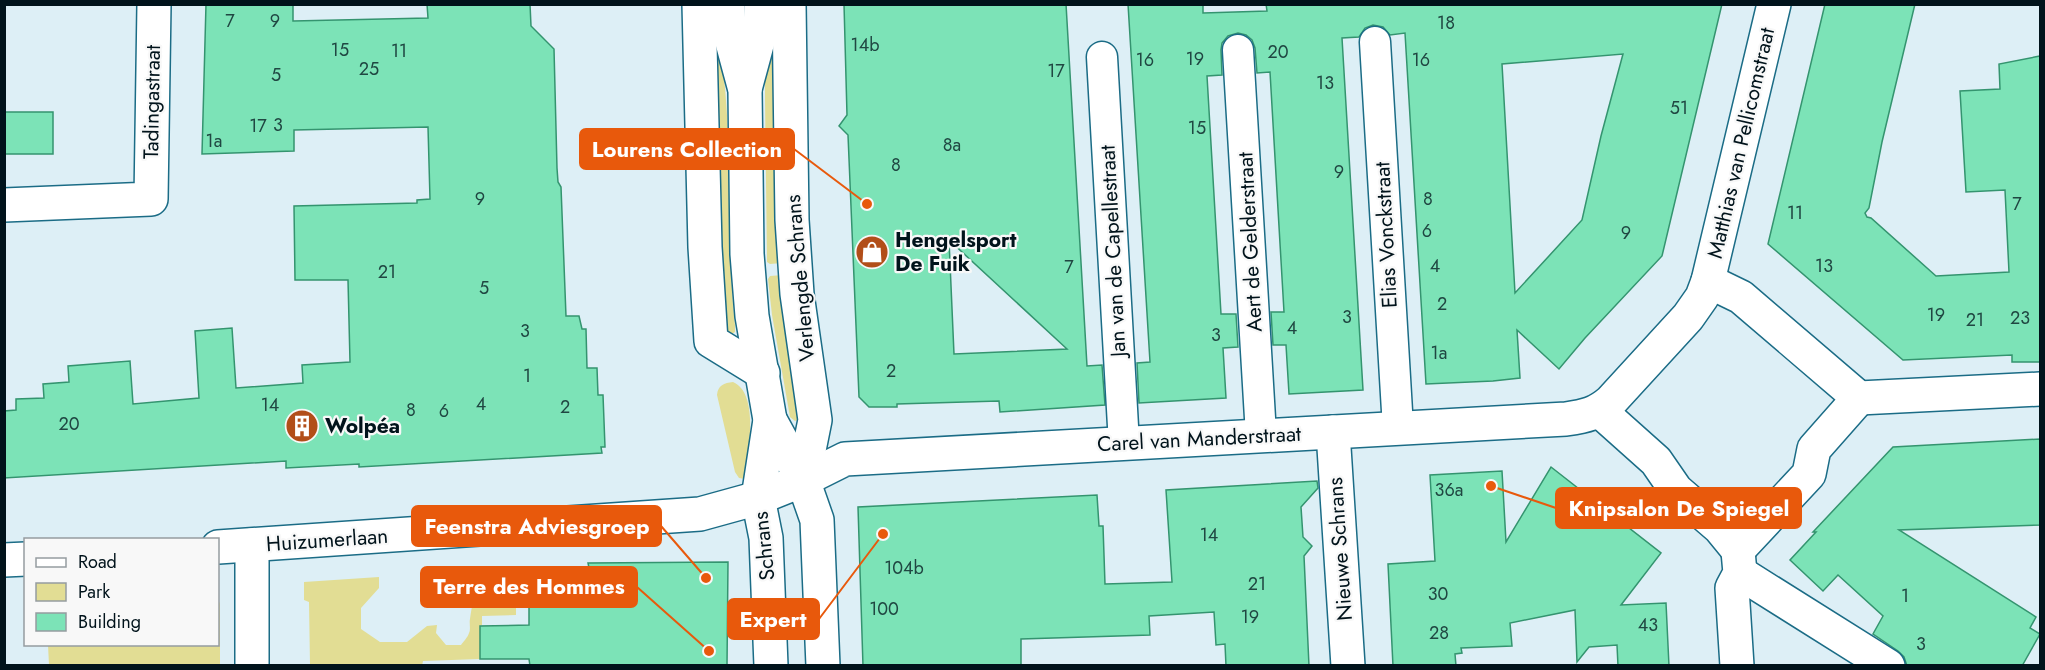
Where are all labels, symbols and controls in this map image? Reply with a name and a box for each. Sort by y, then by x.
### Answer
house number: 7 [225,8,235,34]
house number: 9 [270,8,280,34]
house number: 18 [1437,10,1455,36]
street label: Matthias van Pellicomstraat [1700,25,1782,261]
house number: 14b [851,32,879,58]
house number: 15 [331,37,349,63]
house number: 11 [391,38,407,64]
house number: 20 [1267,39,1289,65]
street label: Tadingastraat [136,45,168,159]
house number: 19 [1186,46,1204,72]
house number: 16 [1136,47,1154,73]
house number: 16 [1412,47,1430,73]
house number: 25 [359,56,379,82]
house number: 17 [1047,58,1065,84]
house number: 5 [271,62,281,88]
house number: 13 [1316,70,1334,96]
house number: 51 [1670,95,1688,121]
house number: 3 [273,112,283,138]
house number: 17 [249,113,267,139]
house number: 15 [1188,115,1206,141]
house number: 1a [206,128,222,154]
callout: Lourens Collection [580,129,794,169]
house number: 8a [943,132,961,158]
text: Lourens Collection [592,133,782,165]
street label: Jan van de Capellestraat [1092,144,1134,361]
street label: Aert de Gelderstraat [1230,151,1270,333]
house number: 8 [891,152,901,178]
house number: 9 [1334,159,1344,185]
street label: Elias Vonckstraat [1367,161,1405,309]
house number: 9 [475,186,485,212]
house number: 8 [1423,186,1433,212]
house number: 7 [2012,191,2022,217]
street label: Verlengde Schrans [778,193,822,363]
house number: 11 [1787,200,1803,226]
house number: 6 [1422,218,1432,244]
house number: 9 [1621,220,1631,246]
place label: Hengelsport De Fuik [895,225,1017,279]
shop icon: Hengelsport De Fuik [854,234,890,270]
house number: 4 [1430,253,1440,279]
house number: 13 [1815,253,1833,279]
house number: 7 [1064,254,1074,280]
house number: 21 [378,259,396,285]
house number: 5 [479,275,489,301]
house number: 2 [1437,291,1447,317]
house number: 19 [1927,302,1945,328]
house number: 3 [1342,304,1352,330]
house number: 23 [2010,305,2030,331]
house number: 21 [1966,307,1984,333]
house number: 4 [1287,315,1297,341]
house number: 3 [520,318,530,344]
house number: 3 [1211,322,1221,348]
house number: 1a [1431,340,1447,366]
house number: 2 [886,358,896,384]
house number: 1 [523,363,531,389]
house number: 4 [476,391,486,417]
house number: 14 [261,392,279,418]
house number: 2 [560,394,570,420]
house number: 8 [406,397,416,423]
house number: 6 [439,398,449,424]
building icon: Wolpéa [284,408,320,444]
house number: 20 [58,411,80,437]
place label: Wolpéa [325,411,400,441]
street label: Carel van Manderstraat [1096,419,1302,459]
street label: Nieuwe Schrans [1320,476,1360,622]
house number: 36a [1435,477,1463,503]
callout: Knipsalon De Spiegel [1556,488,1801,528]
text: Knipsalon De Spiegel [1568,492,1790,524]
callout: Feenstra Adviesgroep [412,506,661,546]
text: Feenstra Adviesgroep [424,510,650,542]
street label: Schrans [745,510,783,582]
street label: Huizumerlaan [265,521,389,559]
house number: 14 [1200,522,1218,548]
legend [24,538,219,646]
text: Road [78,549,117,575]
house number: 104b [884,555,924,581]
callout: Terre des Hommes [421,567,637,607]
text: Terre des Hommes [433,570,625,602]
house number: 21 [1248,571,1266,597]
text: Park [78,579,110,605]
house number: 30 [1428,581,1449,607]
house number: 1 [1901,583,1909,609]
house number: 100 [869,596,899,622]
callout: Expert [728,599,819,639]
text: Expert [739,603,807,635]
house number: 19 [1241,604,1259,630]
text: Building [78,609,141,635]
house number: 43 [1638,612,1658,638]
house number: 28 [1429,620,1449,646]
house number: 3 [1916,631,1926,657]

